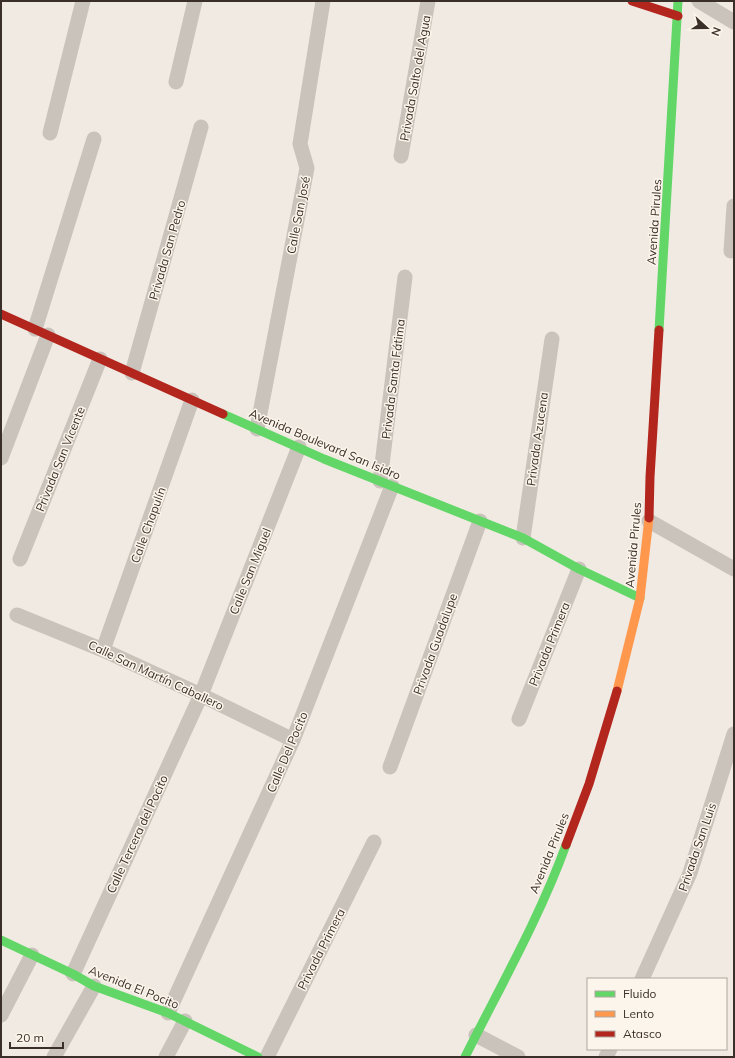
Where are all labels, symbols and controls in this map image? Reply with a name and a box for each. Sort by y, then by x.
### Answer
north arrow [687,8,727,48]
street label: Privada Salto del Agua [397,14,433,142]
text: N [708,25,724,38]
street label: Calle San José [283,175,313,255]
street label: Avenida Pirules [644,179,664,265]
street label: Privada San Pedro [146,198,188,302]
street label: Privada Santa Fátima [378,318,408,440]
street label: Privada Azucena [523,391,551,487]
street label: Privada San Vicente [32,404,88,514]
street label: Avenida Boulevard San Isidro [247,405,403,483]
street label: Calle Chapulín [127,485,169,565]
street label: Avenida Pirules [622,501,644,589]
street label: Calle San Miguel [226,525,274,617]
street label: Privada Guadalupe [410,591,460,697]
street label: Privada Primera [525,600,573,688]
street label: Calle San Martín Caballero [86,637,226,713]
street label: Calle Del Pocito [263,709,311,795]
street label: Calle Tercera del Pocito [103,772,171,895]
street label: Privada San Luis [675,801,719,893]
street label: Avenida Pirules [526,810,572,896]
street label: Privada Primera [294,906,348,992]
street label: Avenida El Pocito [87,962,181,1012]
legend [587,978,727,1050]
text: Fluido [623,986,657,1001]
text: Lento [623,1006,654,1021]
scale bar [10,1024,63,1050]
text: Atasco [623,1026,662,1041]
text: 20 m [16,1030,44,1045]

